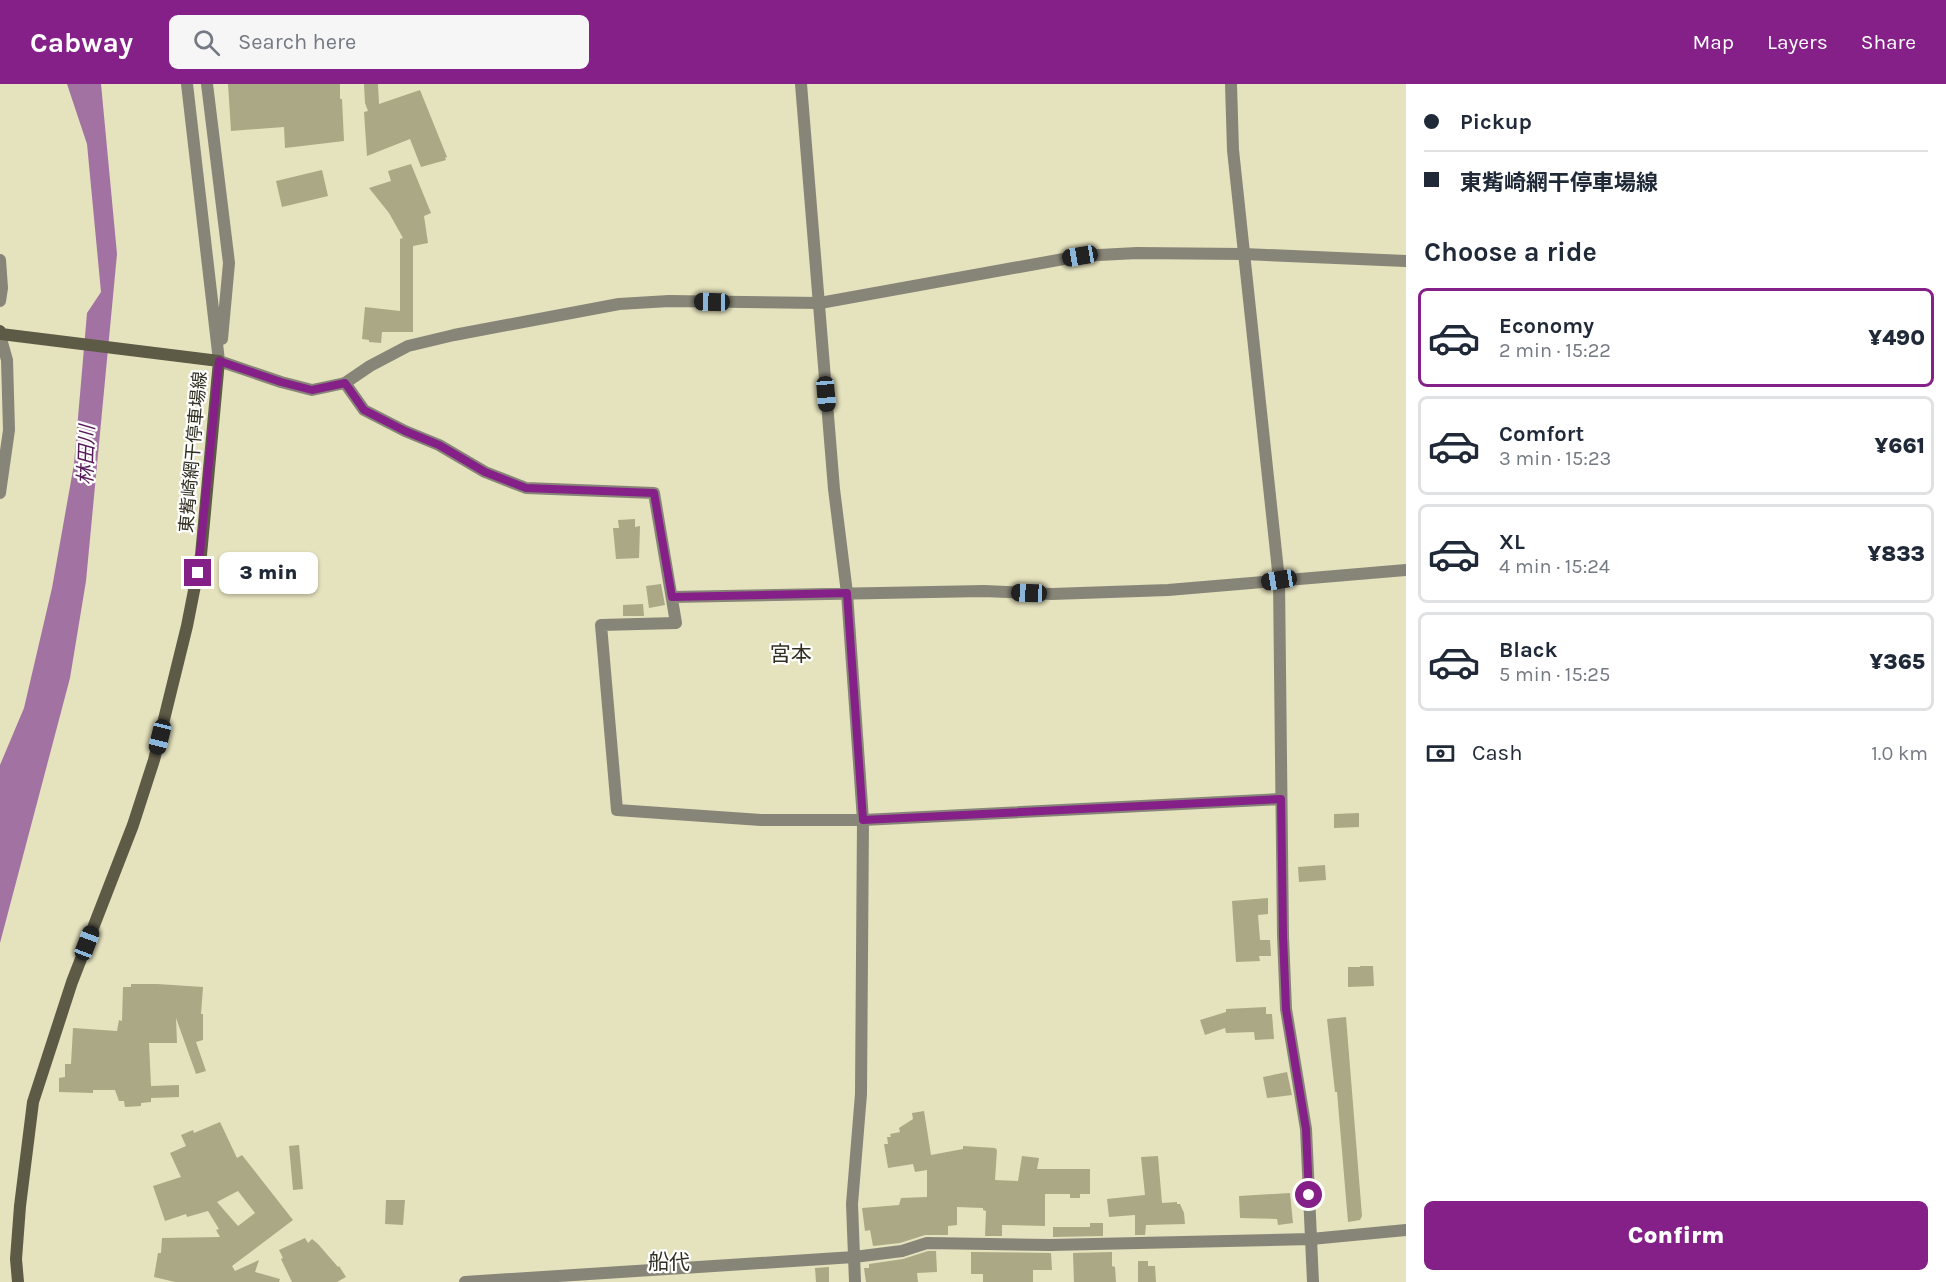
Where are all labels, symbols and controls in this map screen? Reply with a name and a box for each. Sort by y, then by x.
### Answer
search box [169,15,589,69]
text: Cabway [30,26,133,59]
icon: search [190,26,223,59]
text: Search here [238,29,356,55]
text: Map [1692,30,1734,54]
text: Layers [1767,30,1828,54]
text: Share [1861,30,1916,54]
text: Pickup [1460,109,1532,135]
text: 東觜崎網干停車場線 [1460,170,1658,196]
text: Choose a ride [1424,236,1597,268]
car [1061,244,1099,268]
car [694,293,730,311]
icon: car [1427,311,1481,365]
text: Economy [1499,313,1594,339]
text: ¥490 [1868,325,1925,351]
text: 2 min · 15:22 [1499,339,1611,362]
street label: 東觜崎網干停車場線 [175,370,211,534]
car [815,375,837,413]
icon: car [1427,419,1481,473]
text: Comfort [1499,421,1584,447]
water label: 林田川 [74,423,99,485]
text: ¥661 [1874,433,1925,459]
text: 3 min · 15:23 [1499,447,1611,470]
icon: car [1427,527,1481,581]
text: XL [1499,529,1525,555]
text: ¥833 [1867,541,1925,567]
callout: 3 min [219,552,318,594]
text: 4 min · 15:24 [1499,555,1610,578]
route end [184,559,211,586]
text: 3 min [240,561,297,584]
car [1260,568,1298,592]
car [1011,583,1047,603]
icon: car [1427,635,1481,689]
text: Black [1499,637,1558,663]
district label: 宮本 [770,642,812,666]
text: ¥365 [1869,649,1925,675]
text: 5 min · 15:25 [1499,663,1610,686]
car [147,717,173,757]
icon: cash [1424,737,1457,770]
text: Cash [1472,740,1522,766]
text: 1.0 km [1871,742,1928,765]
car [72,923,102,963]
route start [1295,1181,1322,1208]
button: Confirm [1424,1201,1928,1270]
district label: 船代 [648,1250,690,1274]

